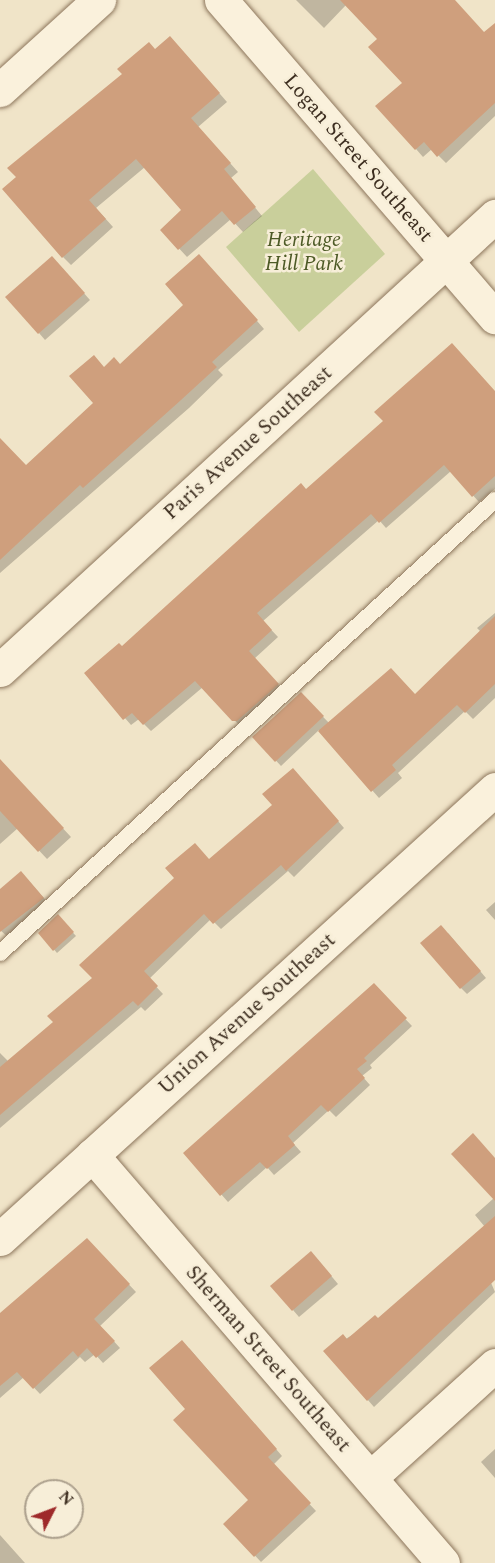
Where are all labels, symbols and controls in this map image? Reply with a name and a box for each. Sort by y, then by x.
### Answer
street label: Logan Street Southeast [278,69,438,247]
park label: Heritage Hill Park [265,227,343,277]
street label: Paris Avenue Southeast [158,361,338,525]
street label: Union Avenue Southeast [153,928,341,1100]
street label: Sherman Street Southeast [180,1261,356,1457]
north arrow [24,1479,84,1539]
text: N [53,1485,79,1511]

